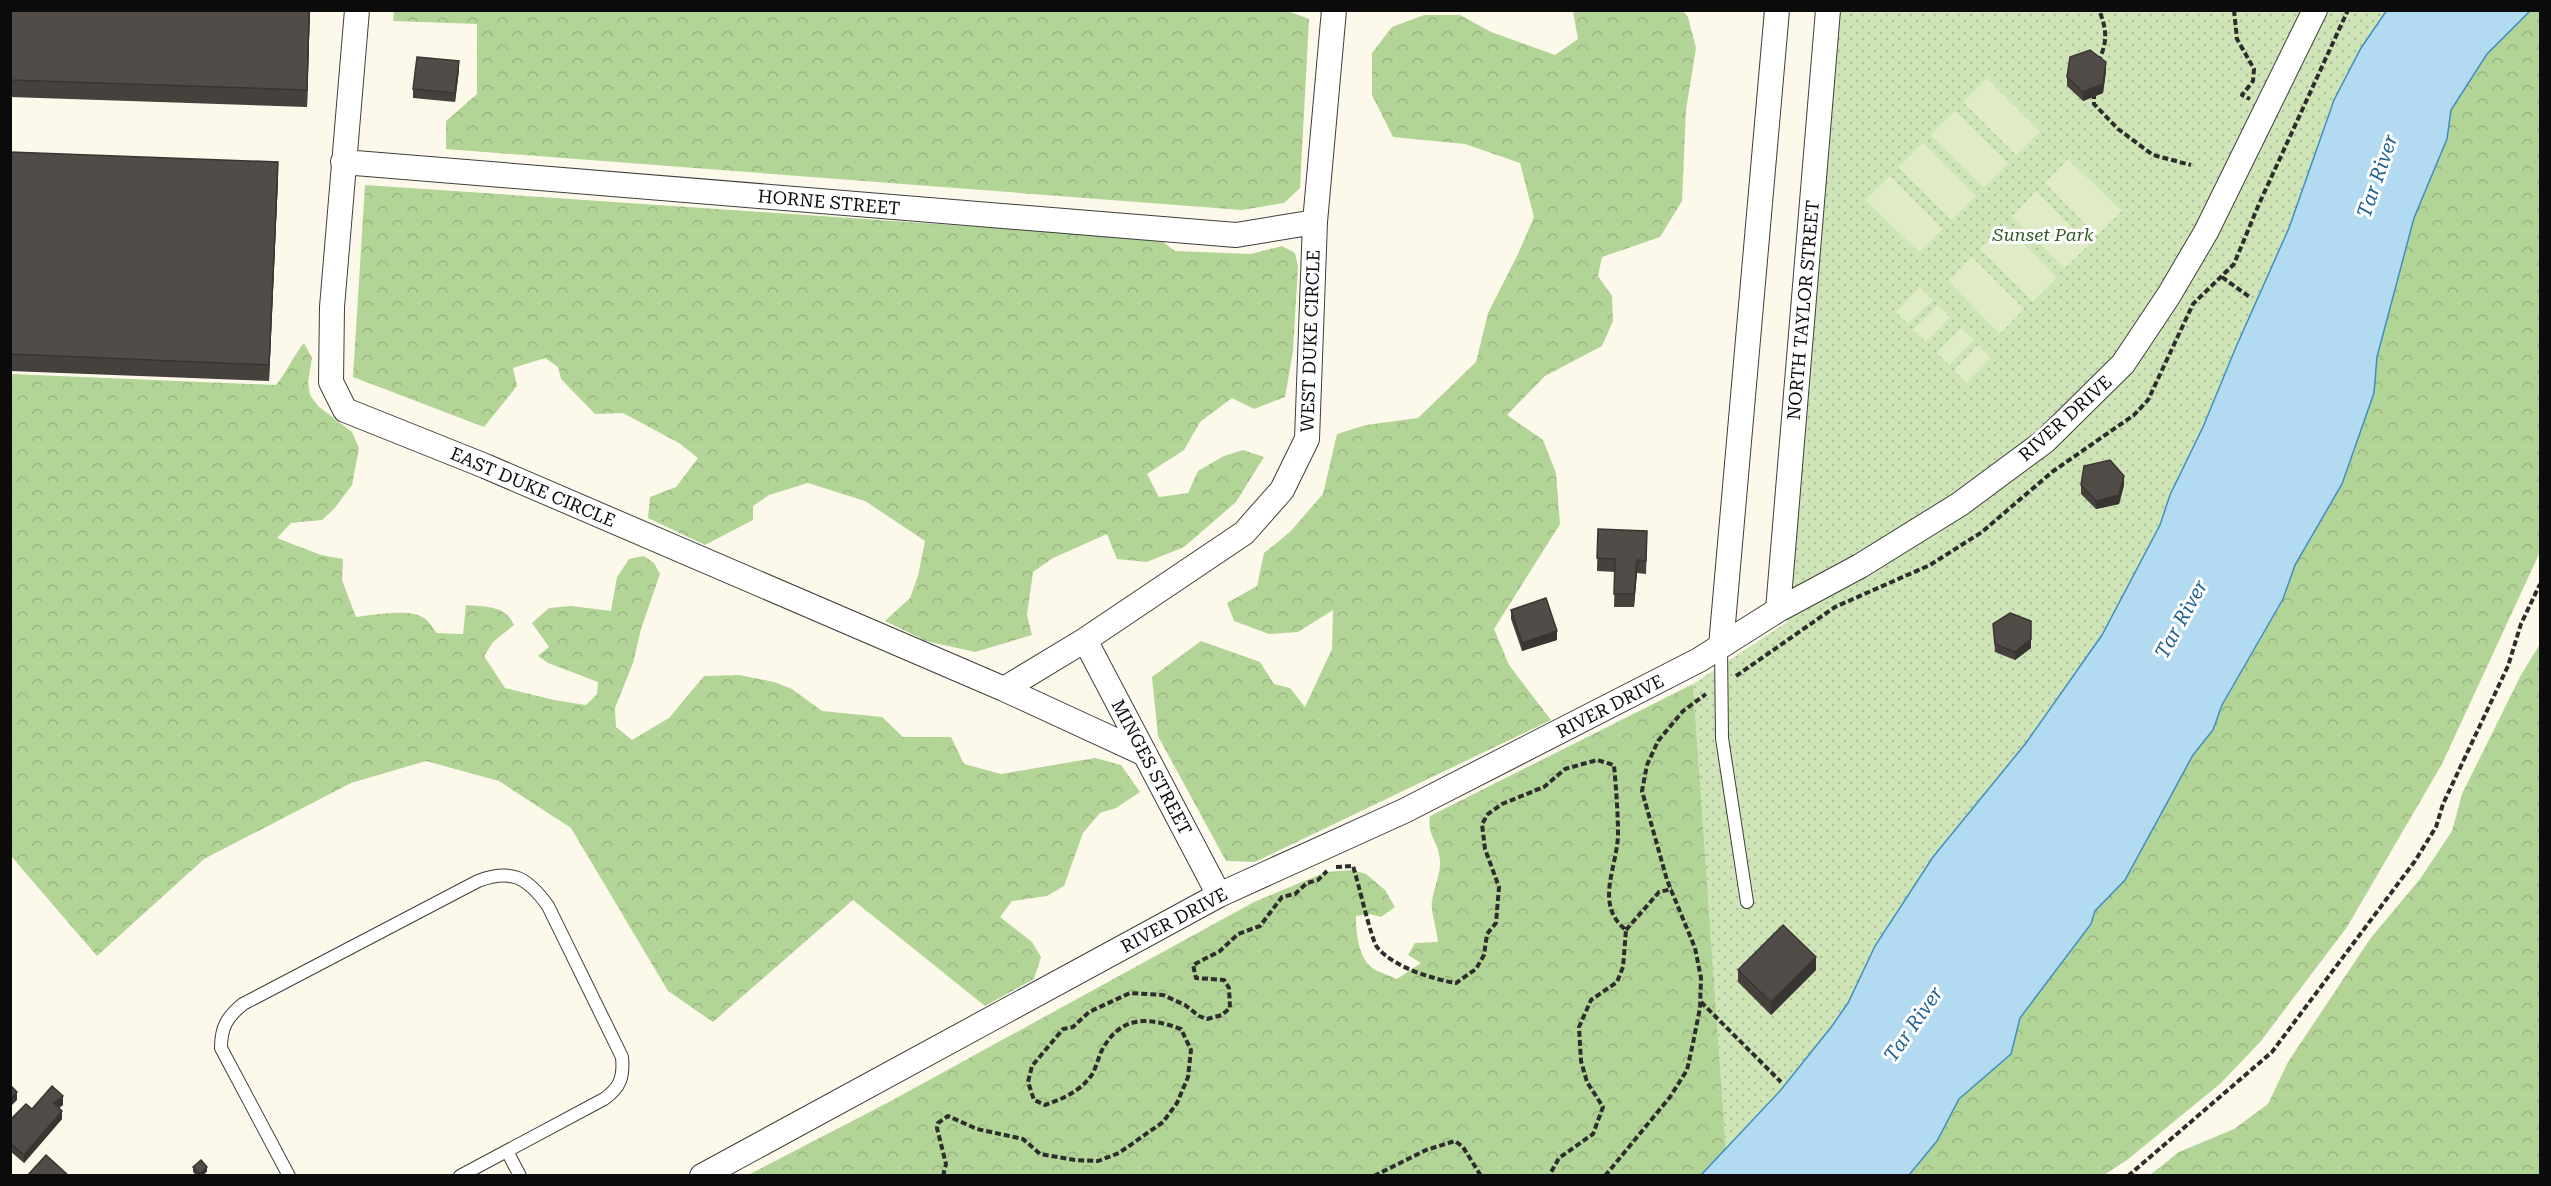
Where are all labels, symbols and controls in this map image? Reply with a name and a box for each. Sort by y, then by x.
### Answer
water label: Tar River [2352,131,2403,221]
street label: HORNE STREET [757,185,901,219]
street label: NORTH TAYLOR STREET [1783,199,1823,421]
park label: Sunset Park [1992,224,2094,245]
street label: WEST DUKE CIRCLE [1296,249,1324,433]
street label: RIVER DRIVE [2014,371,2116,465]
street label: EAST DUKE CIRCLE [447,443,619,531]
water label: Tar River [2150,575,2213,663]
street label: RIVER DRIVE [1553,670,1667,742]
street label: MINGES STREET [1108,696,1196,838]
street label: RIVER DRIVE [1117,883,1231,957]
water label: Tar River [1878,981,1948,1066]

